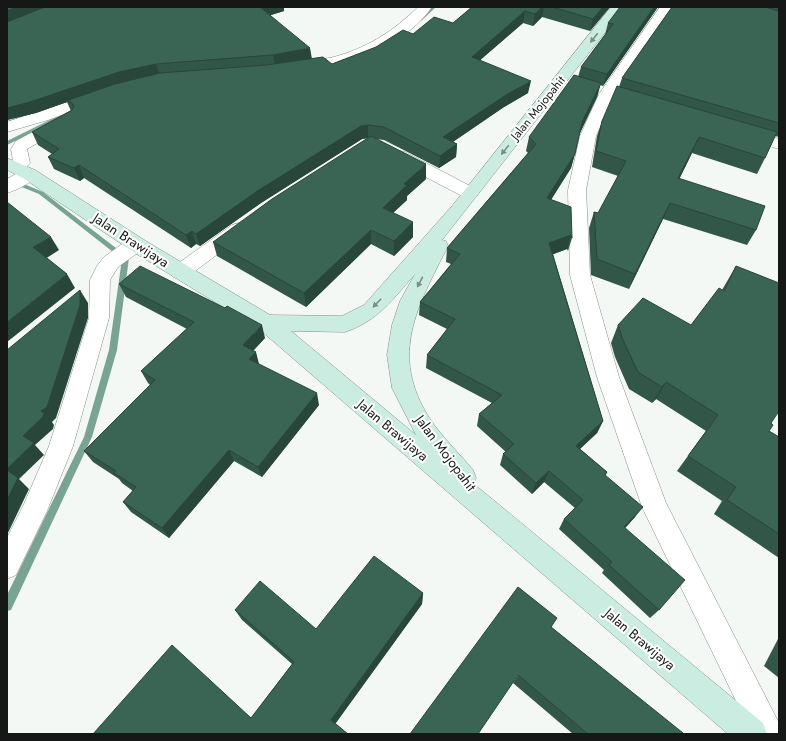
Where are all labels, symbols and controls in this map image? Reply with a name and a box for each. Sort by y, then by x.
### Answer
one-way arrow [590,32,599,43]
street label: Jalan Mojopahit [505,72,570,145]
one-way arrow [500,145,509,156]
street label: Jalan Brawijaya [87,207,173,272]
one-way arrow [417,276,423,287]
one-way arrow [372,298,382,308]
street label: Jalan Brawijaya [352,393,433,466]
street label: Jalan Mojopahit [409,409,482,496]
street label: Jalan Brawijaya [599,602,680,675]

